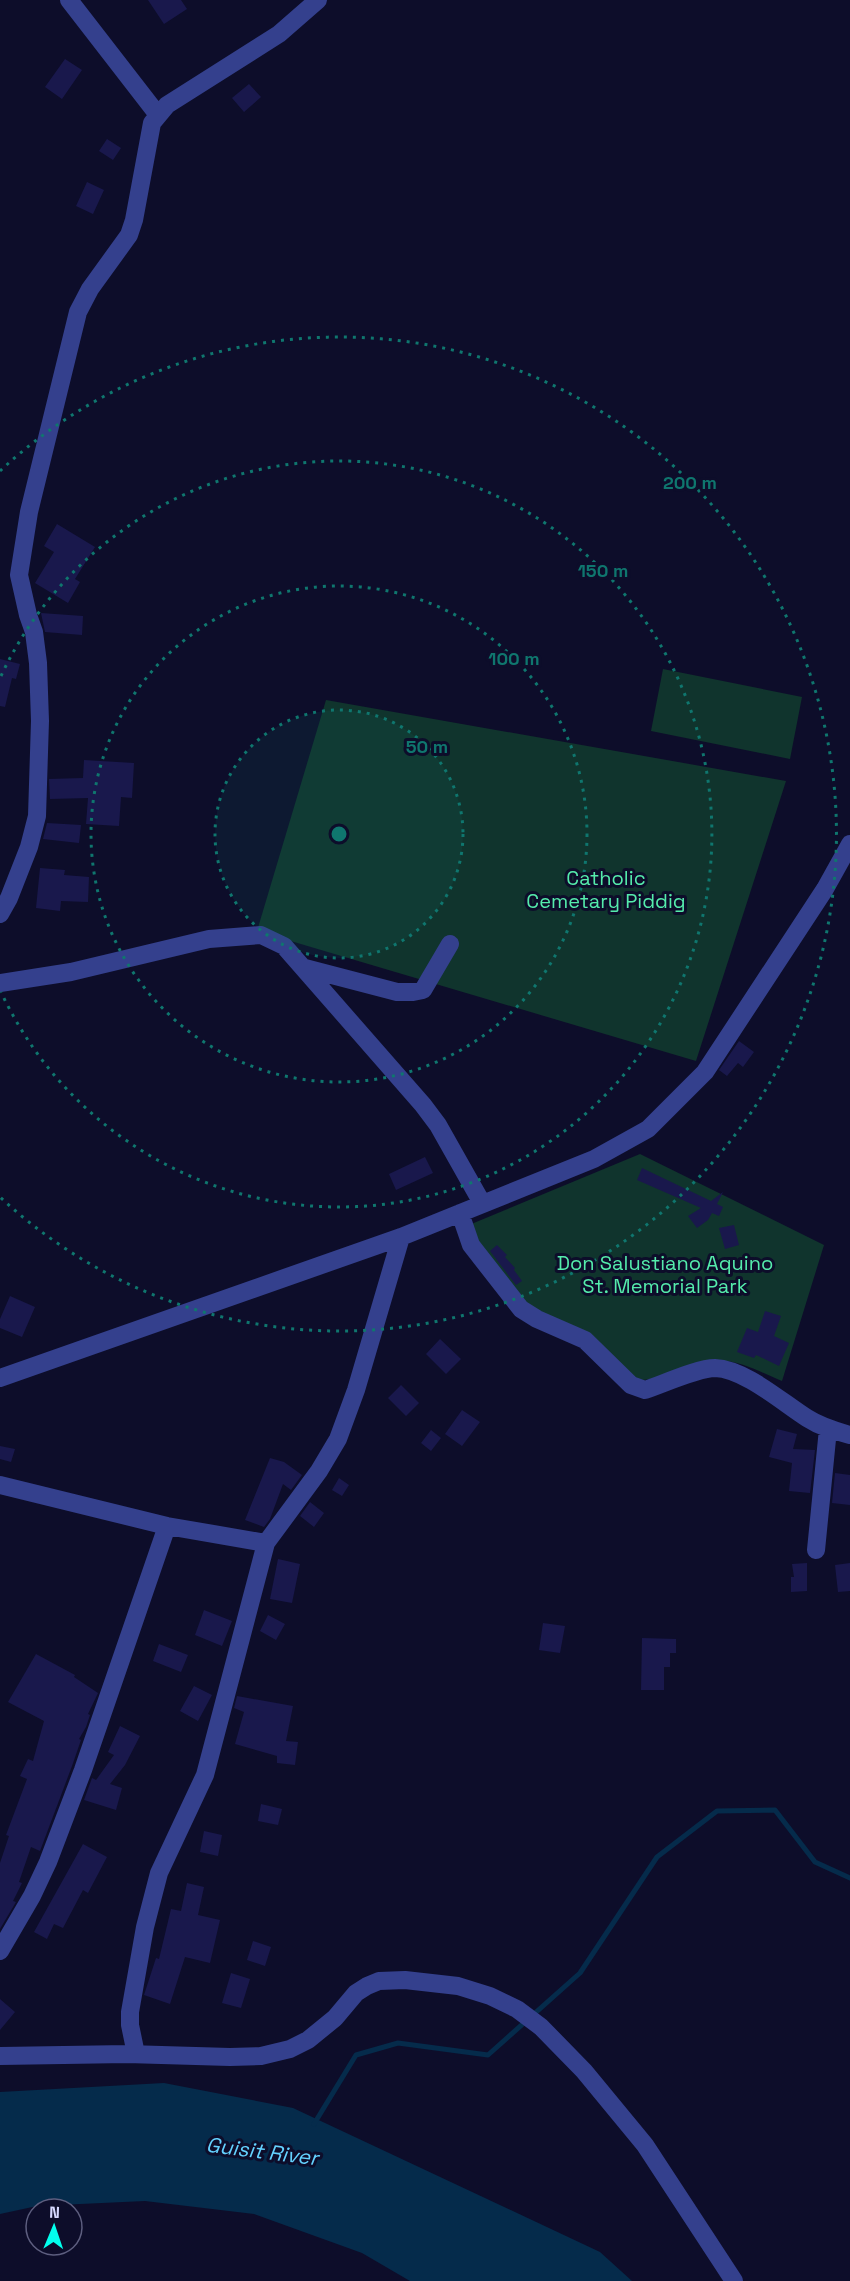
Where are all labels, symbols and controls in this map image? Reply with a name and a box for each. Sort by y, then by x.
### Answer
text: 200 m [663,471,717,494]
text: 150 m [578,559,628,582]
text: 100 m [488,647,540,670]
text: 50 m [406,735,448,758]
centre of rings [329,824,349,844]
park label: Catholic Cemetary Piddig [526,865,686,914]
park label: Don Salustiano Aquino St. Memorial Park [557,1250,773,1299]
water label: Guisit River [204,2131,322,2172]
north arrow [24,2197,84,2257]
text: N [49,2202,60,2223]

